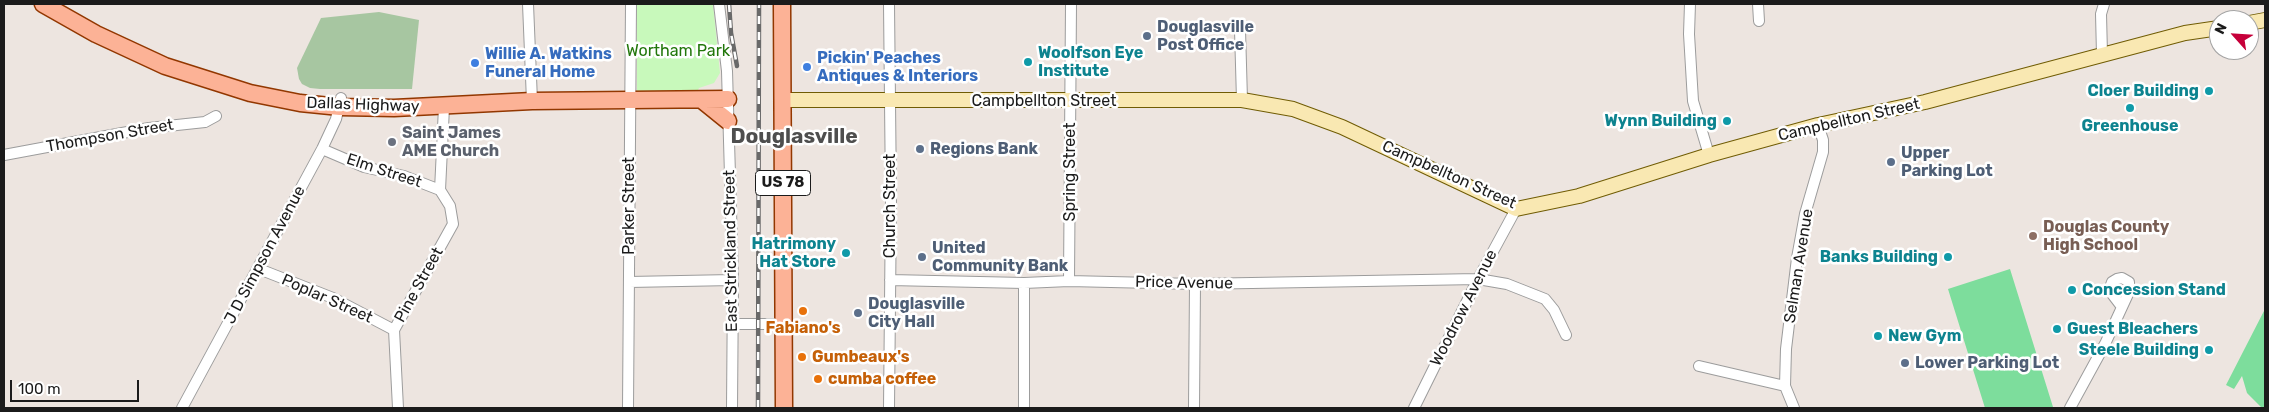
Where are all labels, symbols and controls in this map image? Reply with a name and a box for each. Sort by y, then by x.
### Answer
north arrow [2209,10,2259,60]
place label: Douglasville Post Office [1157,17,1254,55]
text: N [2211,20,2231,37]
marker: Douglasville Post Office [1141,30,1153,42]
park label: Wortham Park [626,41,730,61]
place label: Woolfson Eye Institute [1038,43,1143,81]
place label: Willie A. Watkins Funeral Home [485,44,612,82]
place label: Pickin' Peaches Antiques & Interiors [817,48,978,86]
marker: Woolfson Eye Institute [1022,56,1034,68]
marker: Willie A. Watkins Funeral Home [469,57,481,69]
marker: Pickin' Peaches Antiques & Interiors [801,61,813,73]
place label: Cloer Building [2087,81,2199,101]
marker: Cloer Building [2203,85,2215,97]
street label: Campbellton Street [972,91,1116,111]
street label: Dallas Highway [306,93,420,117]
street label: Campbellton Street [1776,94,1922,146]
marker: Greenhouse [2124,102,2136,114]
place label: Wynn Building [1604,111,1717,131]
street label: Thompson Street [45,115,175,157]
marker: Wynn Building [1721,115,1733,127]
place label: Greenhouse [2082,116,2178,136]
place label: Saint James AME Church [402,123,501,161]
street label: Spring Street [1060,123,1080,221]
district label: Douglasville [730,124,858,150]
marker: Saint James AME Church [386,136,398,148]
street label: Campbellton Street [1379,137,1519,213]
place label: Regions Bank [930,139,1038,159]
marker: Regions Bank [914,143,926,155]
place label: Upper Parking Lot [1901,143,1993,181]
street label: Elm Street [344,150,424,192]
street label: Church Street [880,154,900,258]
marker: Upper Parking Lot [1885,156,1897,168]
street label: Parker Street [619,157,639,255]
street label: East Strickland Street [720,170,742,332]
road number: US 78 [756,170,810,196]
street label: J D Simpson Avenue [220,183,310,327]
street label: Selman Avenue [1780,207,1818,325]
place label: Douglas County High School [2043,217,2169,255]
marker: Douglas County High School [2027,230,2039,242]
place label: Hatrimony Hat Store [751,234,836,272]
place label: United Community Bank [932,238,1068,276]
street label: Pine Street [390,244,448,326]
marker: Hatrimony Hat Store [840,247,852,259]
street label: Woodrow Avenue [1426,247,1502,369]
place label: Banks Building [1820,247,1938,267]
marker: United Community Bank [916,251,928,263]
marker: Banks Building [1942,251,1954,263]
street label: Poplar Street [278,270,376,328]
street label: Price Avenue [1135,273,1233,293]
place label: Concession Stand [2082,280,2226,300]
marker: Concession Stand [2066,284,2078,296]
place label: Douglasville City Hall [868,294,965,332]
marker: Fabiano's [797,305,809,317]
marker: Douglasville City Hall [852,307,864,319]
place label: Fabiano's [765,318,841,338]
place label: Guest Bleachers [2067,319,2198,339]
marker: Guest Bleachers [2051,323,2063,335]
place label: New Gym [1888,326,1961,346]
marker: New Gym [1872,330,1884,342]
place label: Steele Building [2079,340,2199,360]
marker: Steele Building [2203,344,2215,356]
place label: Gumbeaux's [812,347,910,367]
marker: Gumbeaux's [796,351,808,363]
place label: Lower Parking Lot [1915,353,2059,373]
marker: Lower Parking Lot [1899,357,1911,369]
place label: cumba coffee [828,369,936,389]
scale bar [12,370,141,402]
marker: cumba coffee [812,373,824,385]
text: 100 m [18,380,60,398]

